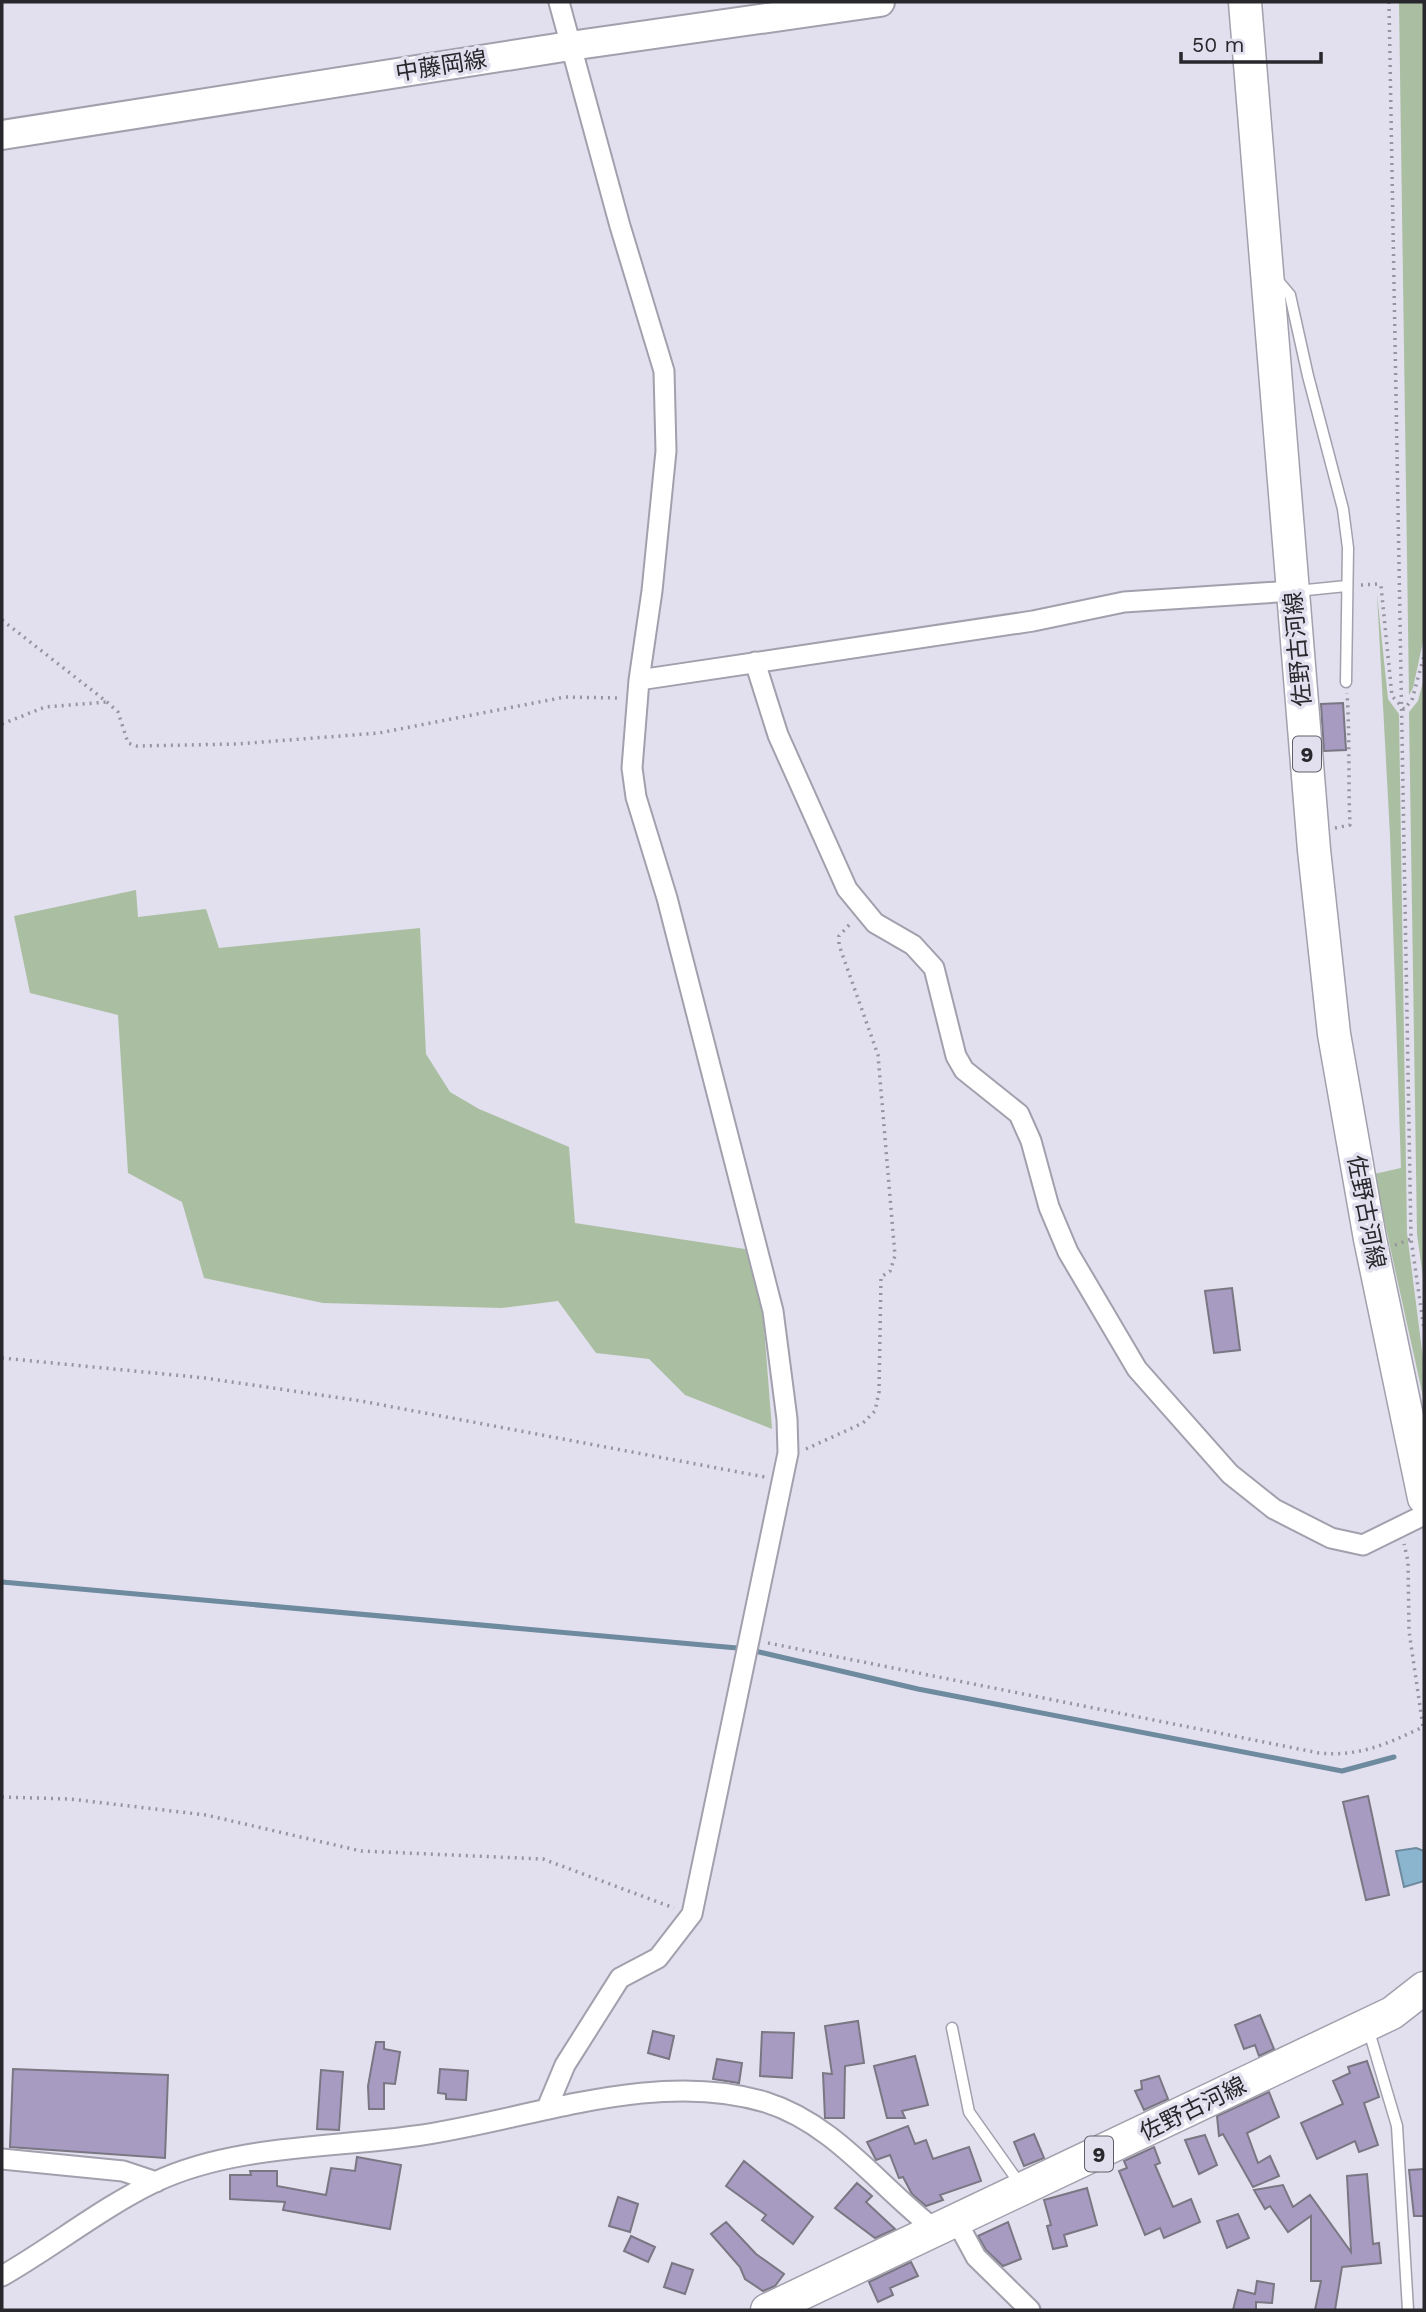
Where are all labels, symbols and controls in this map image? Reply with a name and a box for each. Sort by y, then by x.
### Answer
scale bar [1181,21,1321,65]
text: 50 m [1192,32,1244,57]
street label: 中藤岡線 [393,45,489,87]
street label: 佐野古河線 [1280,591,1316,707]
road number: 9 [1293,736,1321,772]
street label: 佐野古河線 [1342,1153,1390,1271]
street label: 佐野古河線 [1135,2072,1251,2146]
road number: 9 [1085,2136,1113,2172]

